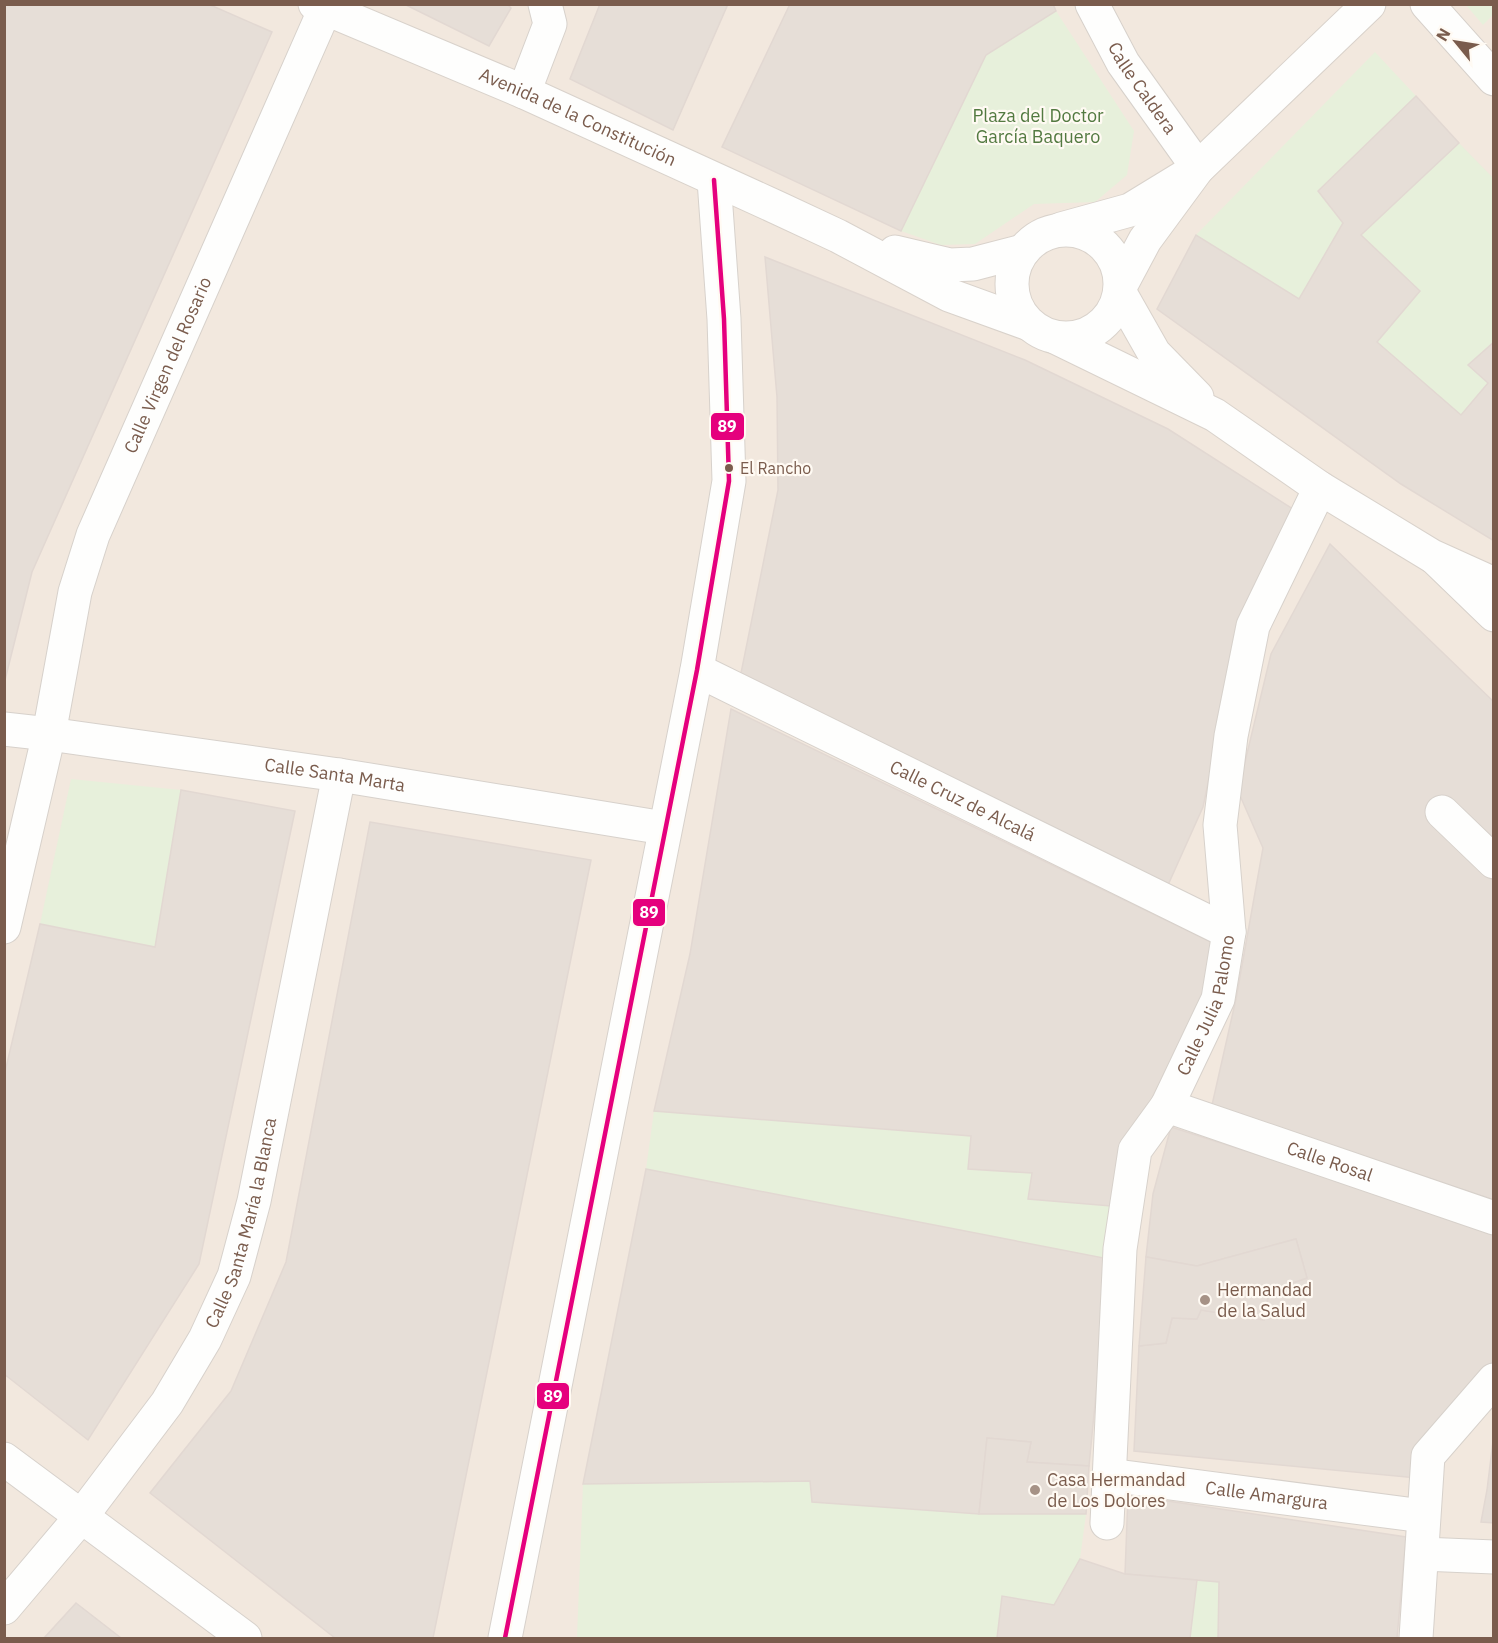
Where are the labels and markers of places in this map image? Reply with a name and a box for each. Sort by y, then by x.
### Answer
place label: El Rancho [740,458,811,478]
marker: El Rancho [723,462,735,474]
place label: Hermandad de la Salud [1217,1278,1312,1322]
marker: Hermandad de la Salud [1198,1293,1212,1307]
place label: Casa Hermandad de Los Dolores [1047,1468,1186,1512]
marker: Casa Hermandad de Los Dolores [1028,1483,1042,1497]

